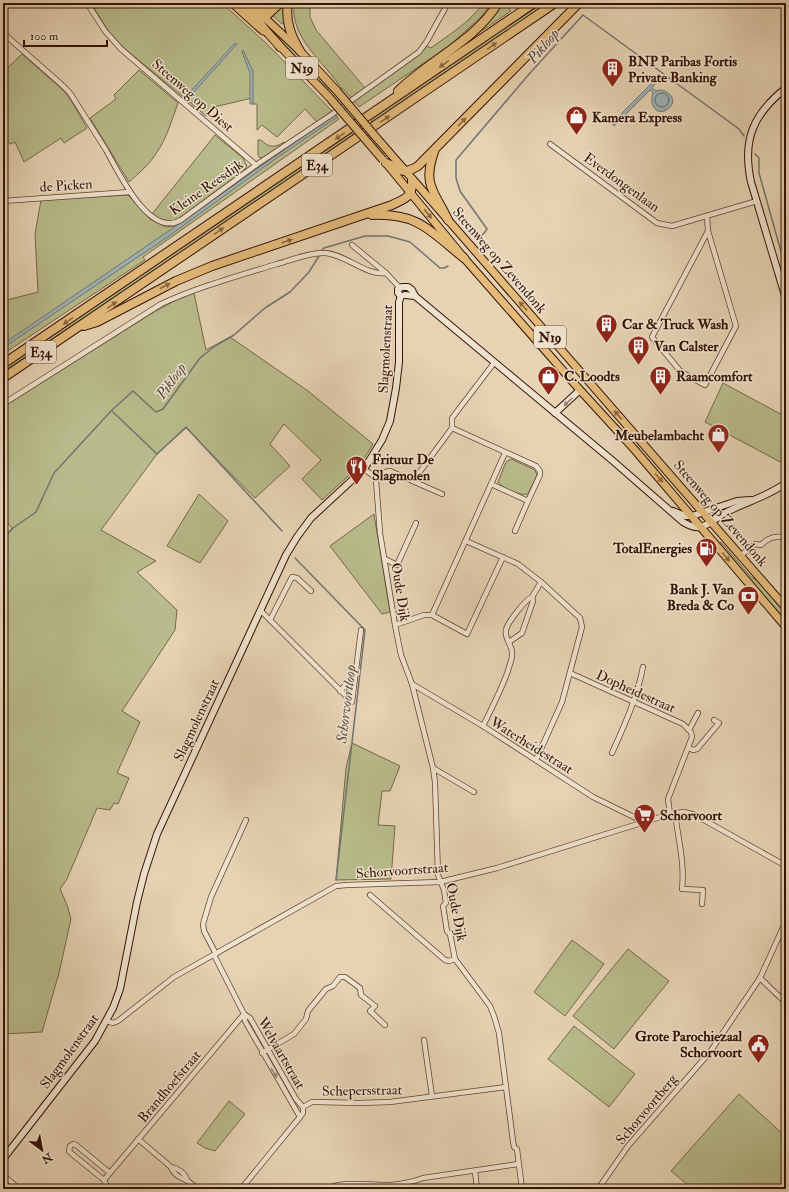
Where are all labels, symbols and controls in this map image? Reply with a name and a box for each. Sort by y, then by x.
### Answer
scale bar [24,22,107,48]
water label: Pikloop [522,24,564,69]
text: 100 m [30,29,59,44]
one-way arrow [487,42,497,50]
place label: BNP Paribas Fortis Private Banking [628,53,737,87]
street label: Steenweg op Diest [148,55,237,136]
building icon: BNP Paribas Fortis Private Banking [600,56,626,89]
road number: N19 [286,57,318,79]
one-way arrow [439,60,449,68]
shop icon: Kamera Express [564,104,590,137]
place label: Kamera Express [592,109,682,127]
one-way arrow [380,115,390,123]
one-way arrow [457,117,467,127]
one-way arrow [335,132,345,140]
street label: Everdongenlaan [580,149,663,216]
road number: E34 [302,154,332,176]
street label: Kleine Reesdijk [166,156,247,219]
street label: de Picken [39,175,93,196]
street label: Steenweg op Zevendonk [448,204,550,318]
one-way arrow [424,209,433,220]
one-way arrow [214,227,225,235]
one-way arrow [281,238,293,244]
one-way arrow [159,283,171,289]
one-way arrow [519,300,528,311]
one-way arrow [106,301,118,308]
street label: Slagmolenstraat [375,304,396,394]
building icon: Car & Truck Wash [594,311,620,344]
place label: Car & Truck Wash [622,316,729,333]
one-way arrow [62,317,73,325]
road number: N19 [534,326,566,348]
building icon: Van Calster [626,333,652,366]
place label: Van Calster [653,338,719,355]
road number: E34 [26,341,56,363]
water label: Pikloop [151,359,191,404]
shop icon: C. Loodts [536,363,562,396]
building icon: Raamcomfort [647,363,673,396]
place label: C. Loodts [564,368,620,385]
place label: Raamcomfort [676,368,753,385]
one-way arrow [563,397,573,407]
one-way arrow [613,409,622,420]
shop icon: Meubelambacht [706,422,732,455]
place label: Meubelambacht [614,427,704,444]
place label: Frituur De Slagmolen [372,451,434,485]
restaurant icon: Frituur De Slagmolen [344,454,370,487]
street label: Steenweg op Zevendonk [669,457,771,571]
one-way arrow [655,473,664,483]
fuel station icon: TotalEnergies [694,535,720,568]
place label: TotalEnergies [612,540,692,558]
one-way arrow [721,552,730,562]
street label: Oude Dijk [387,561,414,623]
place label: Bank J. Van Breda & Co [667,581,735,614]
bank icon: Bank J. Van Breda & Co [736,584,762,617]
water label: Schorvoortloop [332,663,361,745]
street label: Dopheidestraat [593,666,679,718]
street label: Slagmolenstraat [170,676,223,764]
street label: Waterheidestraat [486,713,577,778]
supermarket icon: Schorvoort [631,802,657,835]
place label: Schorvoort [660,807,722,824]
street label: Schorvoortstraat [355,859,449,882]
street label: Oude Dijk [443,881,471,943]
street label: Slagmolenstraat [36,1010,103,1092]
street label: Welvaartstraat [254,1013,309,1093]
place label: Grote Parochiezaal Schorvoort [635,1028,742,1061]
public building icon: Grote Parochiezaal Schorvoort [745,1031,771,1064]
street label: Brandhoefstraat [134,1046,205,1126]
one-way arrow [270,1067,277,1079]
street label: Schorvoortberg [612,1070,682,1148]
street label: Schepersstraat [322,1081,403,1101]
north arrow [22,1130,62,1170]
text: N [38,1149,56,1167]

